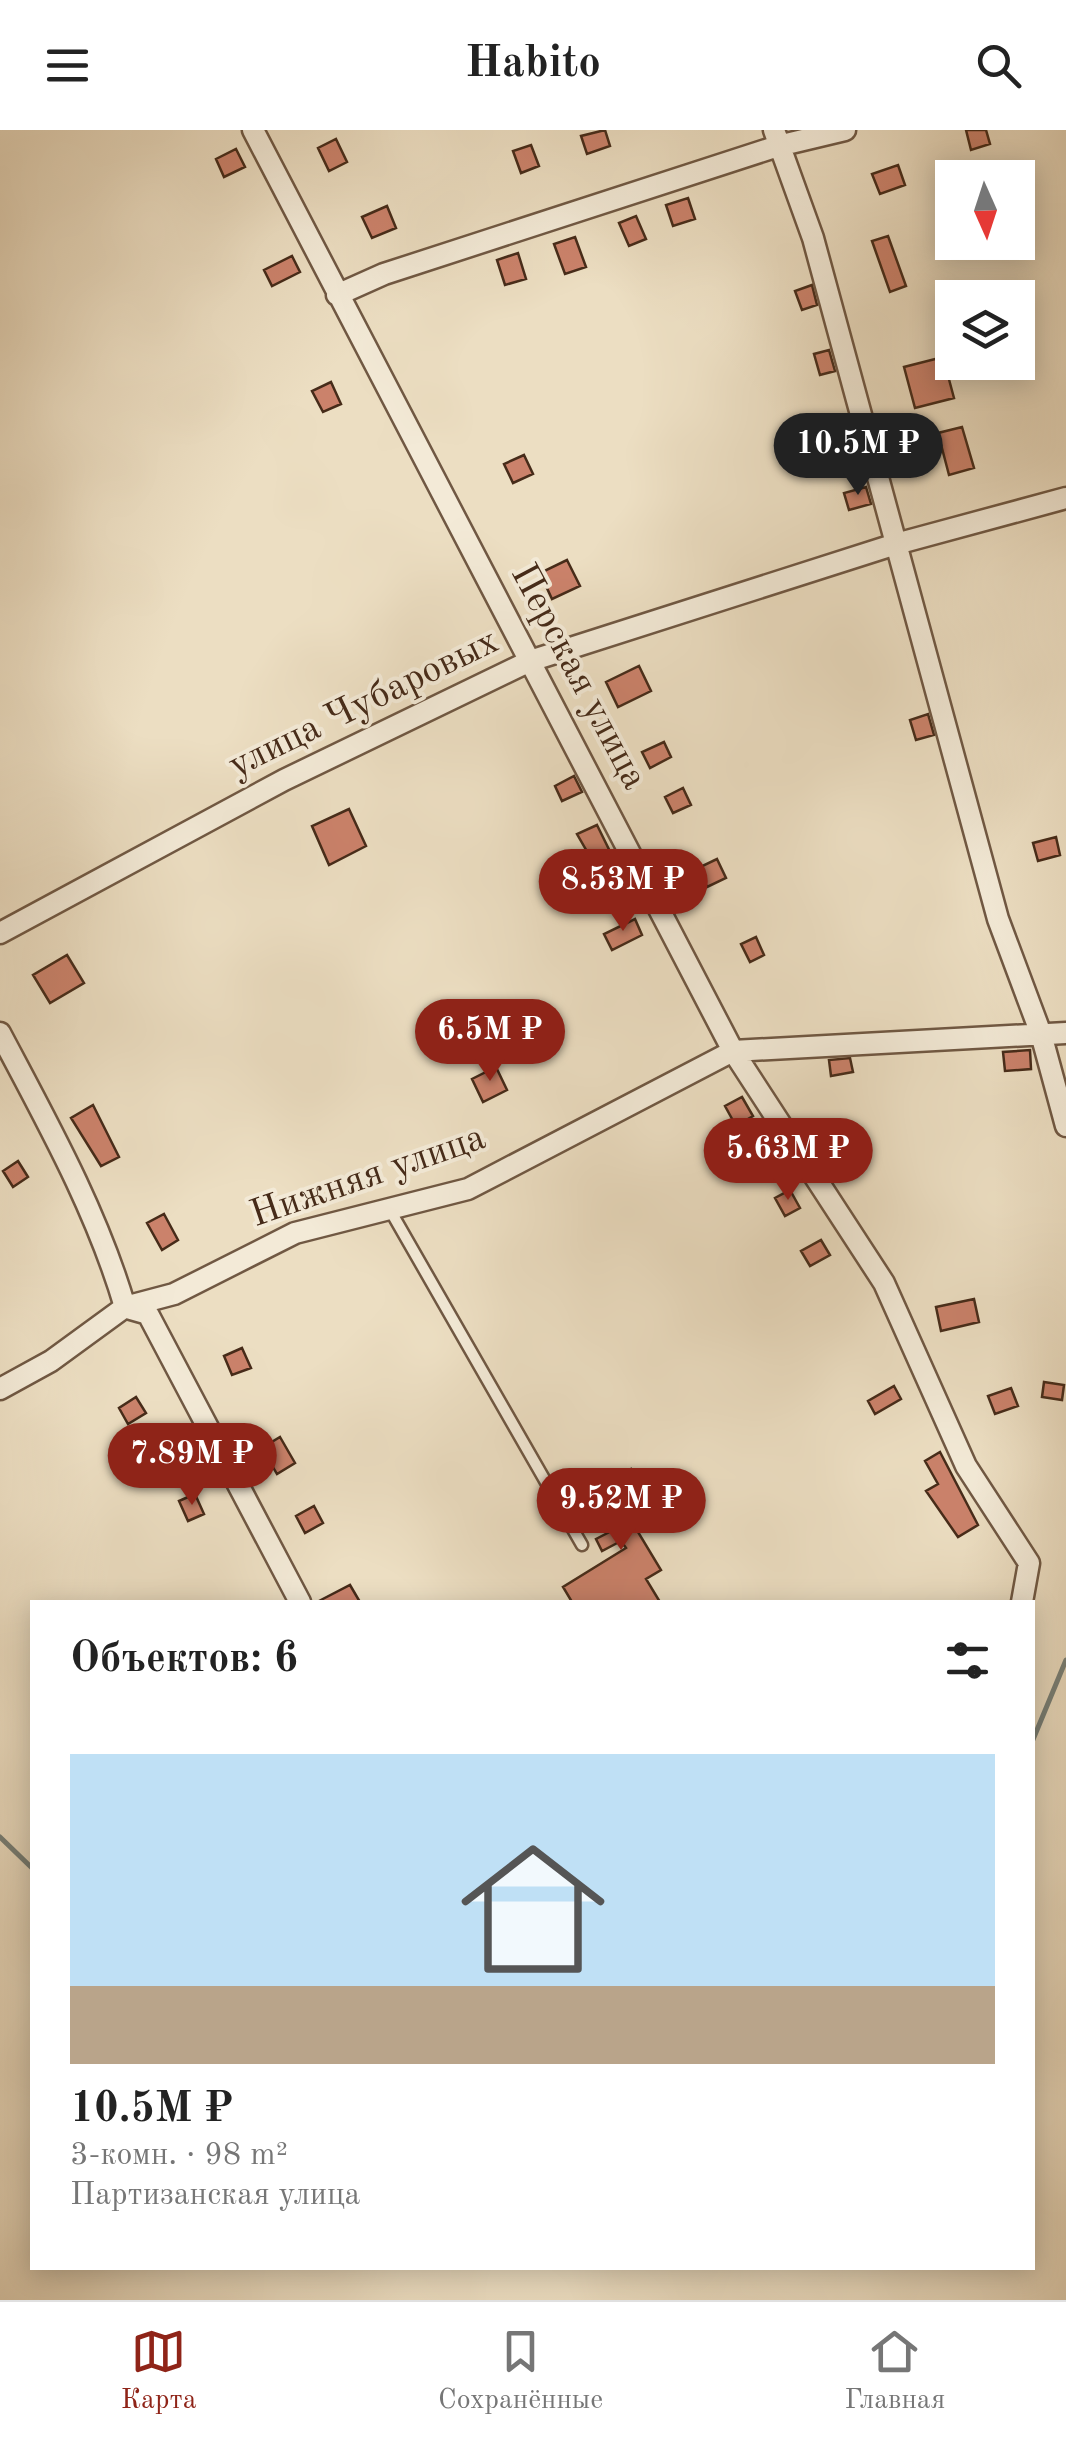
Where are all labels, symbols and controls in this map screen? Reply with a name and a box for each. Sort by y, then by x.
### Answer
icon: menu [40,38,95,93]
icon: search [971,38,1026,93]
text: Habito [465,42,601,87]
north arrow [935,160,1035,260]
map controls [935,160,1035,380]
button: layers [935,280,1035,380]
pin: 10.5M ₽ [766,413,950,498]
text: 10.5M ₽ [796,429,920,461]
street label: Перская улица [503,558,653,796]
street label: улица Чубаровых [223,622,505,786]
pin: 8.53M ₽ [531,849,715,934]
text: 8.53M ₽ [561,865,685,897]
pin: 6.5M ₽ [409,999,571,1084]
text: 6.5M ₽ [437,1015,543,1047]
pin: 5.63M ₽ [696,1118,880,1203]
street label: Нижняя улица [246,1119,491,1235]
text: 5.63M ₽ [726,1134,850,1166]
pin: 7.89M ₽ [100,1423,284,1508]
text: 7.89M ₽ [130,1439,254,1471]
pin: 9.52M ₽ [529,1468,713,1553]
text: 9.52M ₽ [559,1484,683,1516]
icon: filters [940,1633,995,1688]
text: Объектов: 6 [70,1639,298,1681]
icon: home [443,1819,623,1999]
text: 10.5M ₽ [70,2089,233,2131]
text: 3-комн. · 98 m² [70,2140,288,2172]
text: Партизанская улица [70,2180,360,2212]
tab: Карта [121,2324,197,2419]
tab: Сохранённые [438,2324,603,2419]
tab: Главная [845,2324,945,2419]

